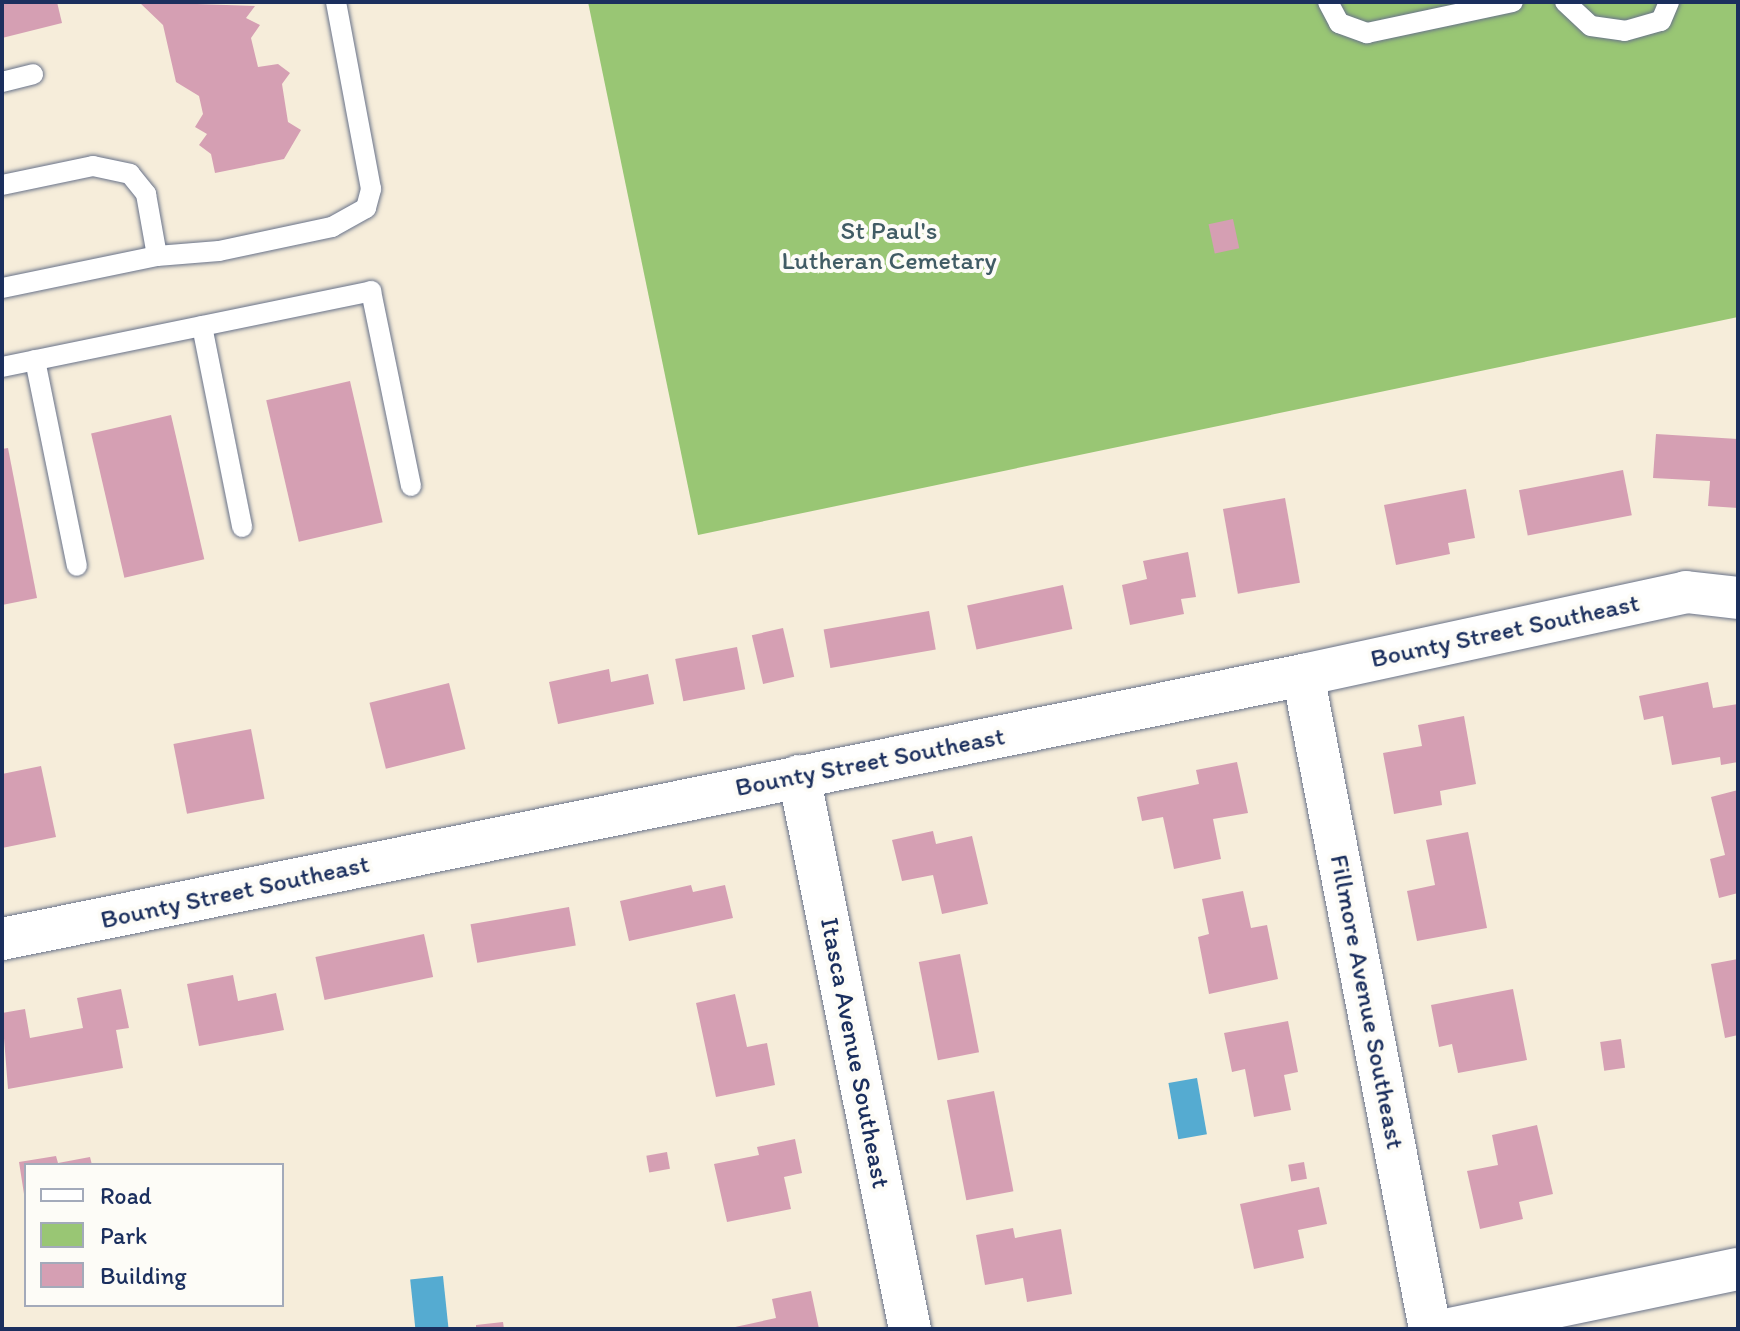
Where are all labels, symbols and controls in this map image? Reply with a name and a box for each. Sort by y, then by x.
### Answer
park label: St Paul's Lutheran Cemetary [781,215,997,276]
street label: Bounty Street Southeast [1368,587,1642,675]
street label: Bounty Street Southeast [732,721,1008,803]
street label: Bounty Street Southeast [98,848,372,936]
street label: Fillmore Avenue Southeast [1323,853,1411,1151]
street label: Itasca Avenue Southeast [813,915,897,1191]
legend [24,1163,284,1307]
text: Road [100,1181,152,1210]
text: Park [100,1221,147,1250]
text: Building [100,1261,187,1290]

